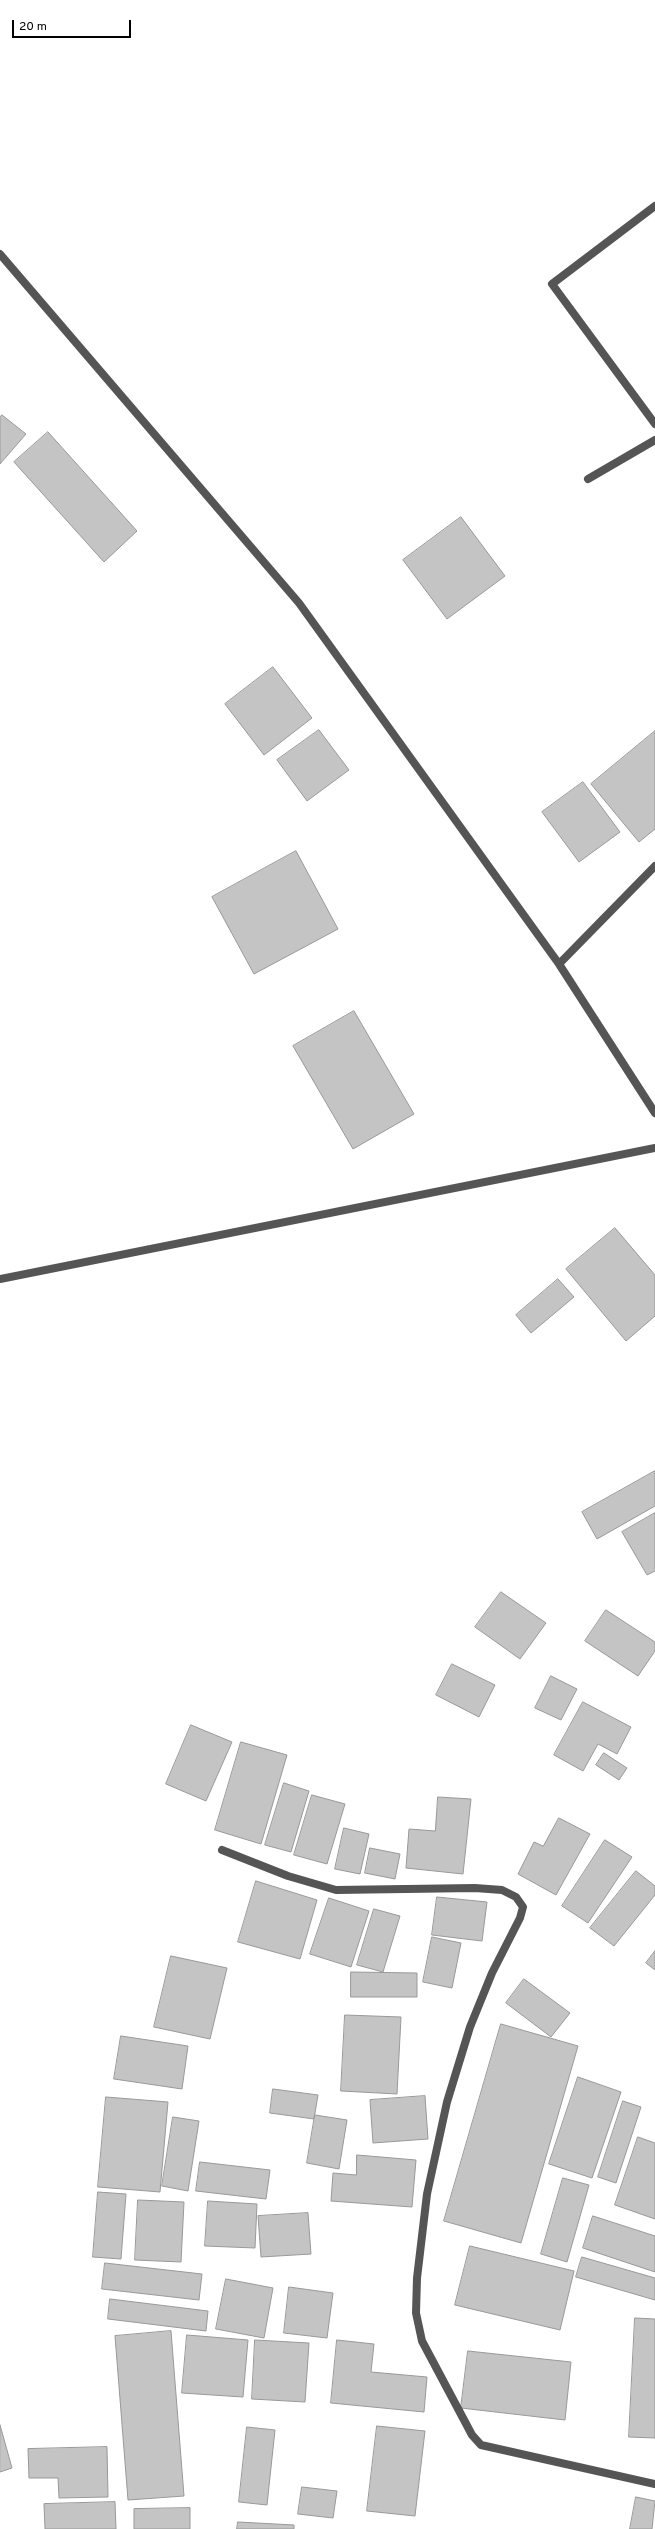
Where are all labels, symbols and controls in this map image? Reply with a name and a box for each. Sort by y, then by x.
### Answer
scale bar [14,12,133,38]
text: 20 m [19,19,47,35]

